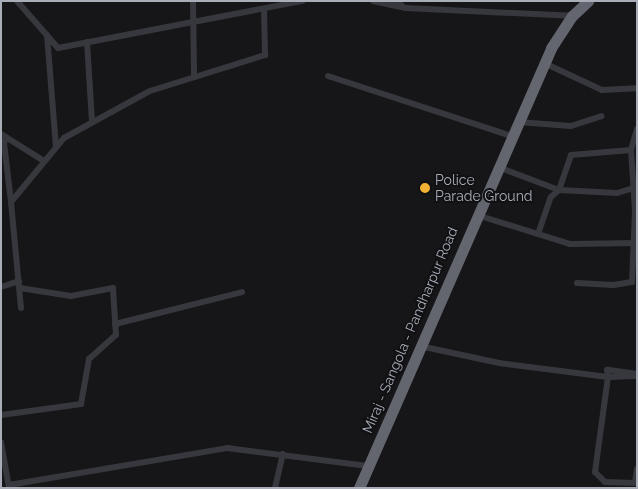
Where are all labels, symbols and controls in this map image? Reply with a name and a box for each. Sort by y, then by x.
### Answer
place label: Police Parade Ground [435,172,532,204]
marker: Police Parade Ground [419,182,431,194]
street label: Miraj - Sangola - Pandharpur Road [359,224,461,436]

